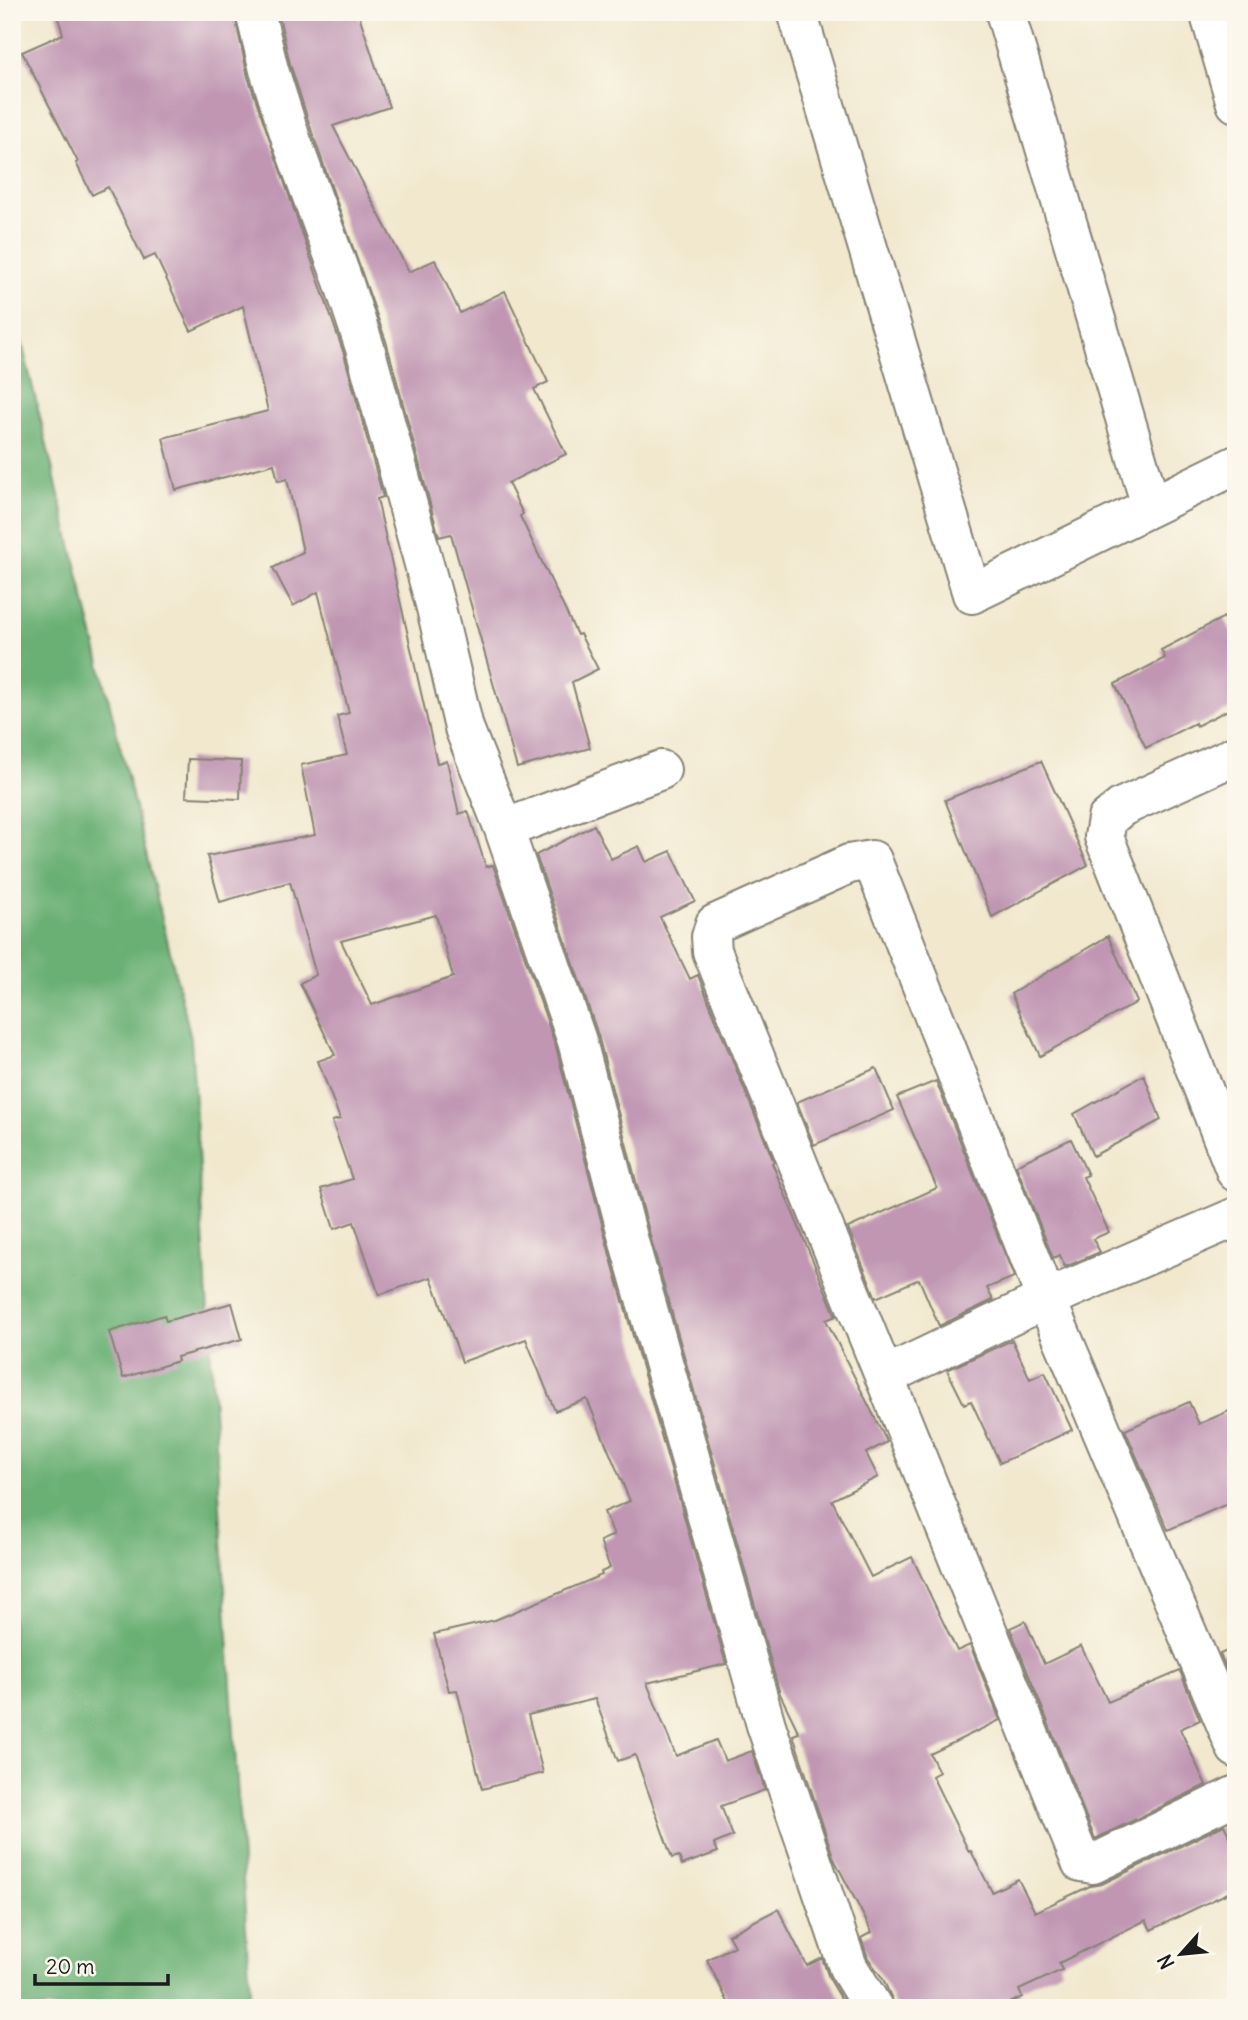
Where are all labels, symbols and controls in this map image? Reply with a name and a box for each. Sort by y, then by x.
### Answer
north arrow [1146,1918,1216,1988]
scale bar [35,1943,168,1987]
text: N [1152,1950,1180,1973]
text: 20 m [46,1953,95,1980]

